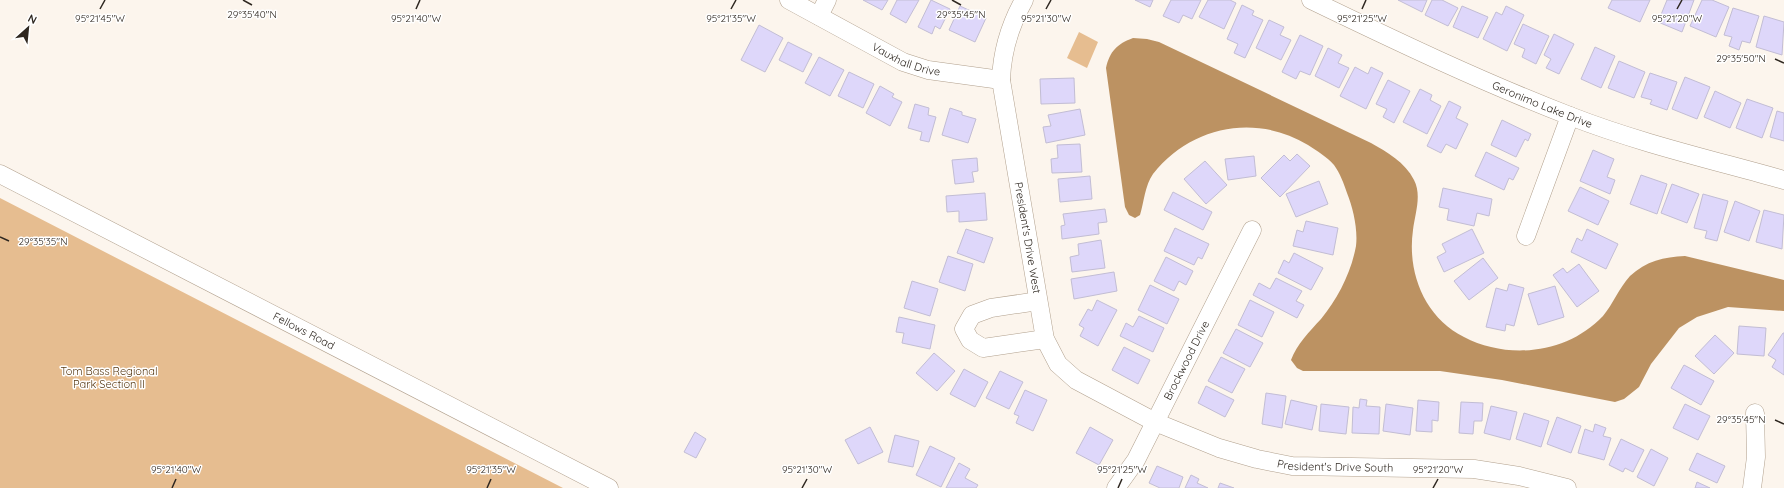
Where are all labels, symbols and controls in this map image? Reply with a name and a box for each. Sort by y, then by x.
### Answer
north arrow [8,8,48,48]
text: 29°35'40"N [227,8,277,21]
text: 29°35'45"N [937,8,985,21]
text: N [26,11,39,27]
text: 95°21'45"W [75,12,125,25]
text: 95°21'40"W [391,12,441,25]
text: 95°21'35"W [706,12,756,25]
text: 95°21'30"W [1021,12,1071,25]
text: 95°21'25"W [1337,12,1387,25]
text: 95°21'20"W [1652,12,1703,25]
street label: Vauxhall Drive [870,40,941,79]
text: 29°35'50"N [1716,52,1766,65]
street label: Geronimo Lake Drive [1490,78,1594,131]
street label: President's Drive West [1011,181,1044,295]
text: 29°35'35"N [19,235,67,248]
street label: Fellows Road [271,309,337,352]
street label: Brockwood Drive [1160,318,1212,402]
park label: Tom Bass Regional Park Section II [60,364,158,391]
text: 29°35'45"N [1717,413,1765,426]
street label: President's Drive South [1276,456,1393,475]
text: 95°21'40"W [151,463,201,476]
text: 95°21'35"W [466,463,516,476]
text: 95°21'30"W [782,463,832,476]
text: 95°21'25"W [1097,463,1147,476]
text: 95°21'20"W [1413,463,1464,476]

